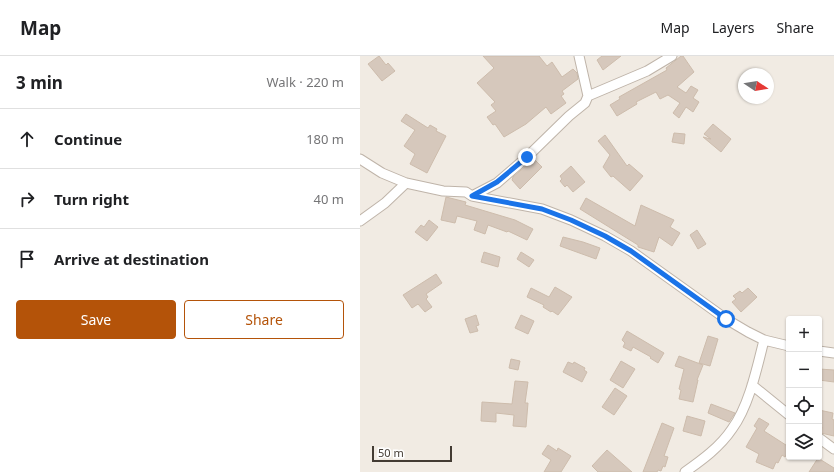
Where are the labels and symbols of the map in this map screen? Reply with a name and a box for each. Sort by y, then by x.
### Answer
north arrow [738,68,774,104]
route end [518,148,536,166]
route start [717,310,735,328]
scale bar [372,444,452,463]

